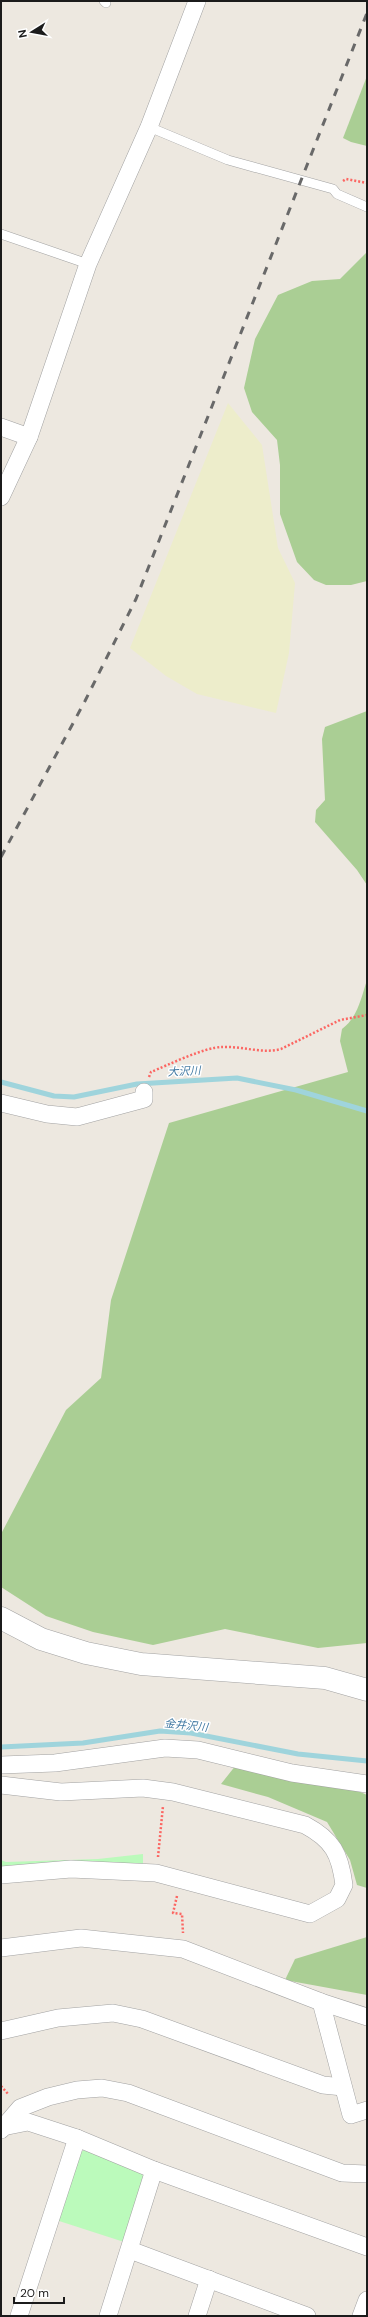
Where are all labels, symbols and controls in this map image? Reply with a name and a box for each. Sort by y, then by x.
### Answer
north arrow [12,12,52,52]
text: N [15,29,30,39]
water label: 大沢川 [167,1063,202,1079]
water label: 金井沢川 [163,1716,210,1734]
scale bar [14,2279,64,2305]
text: 20 m [20,2285,49,2301]

